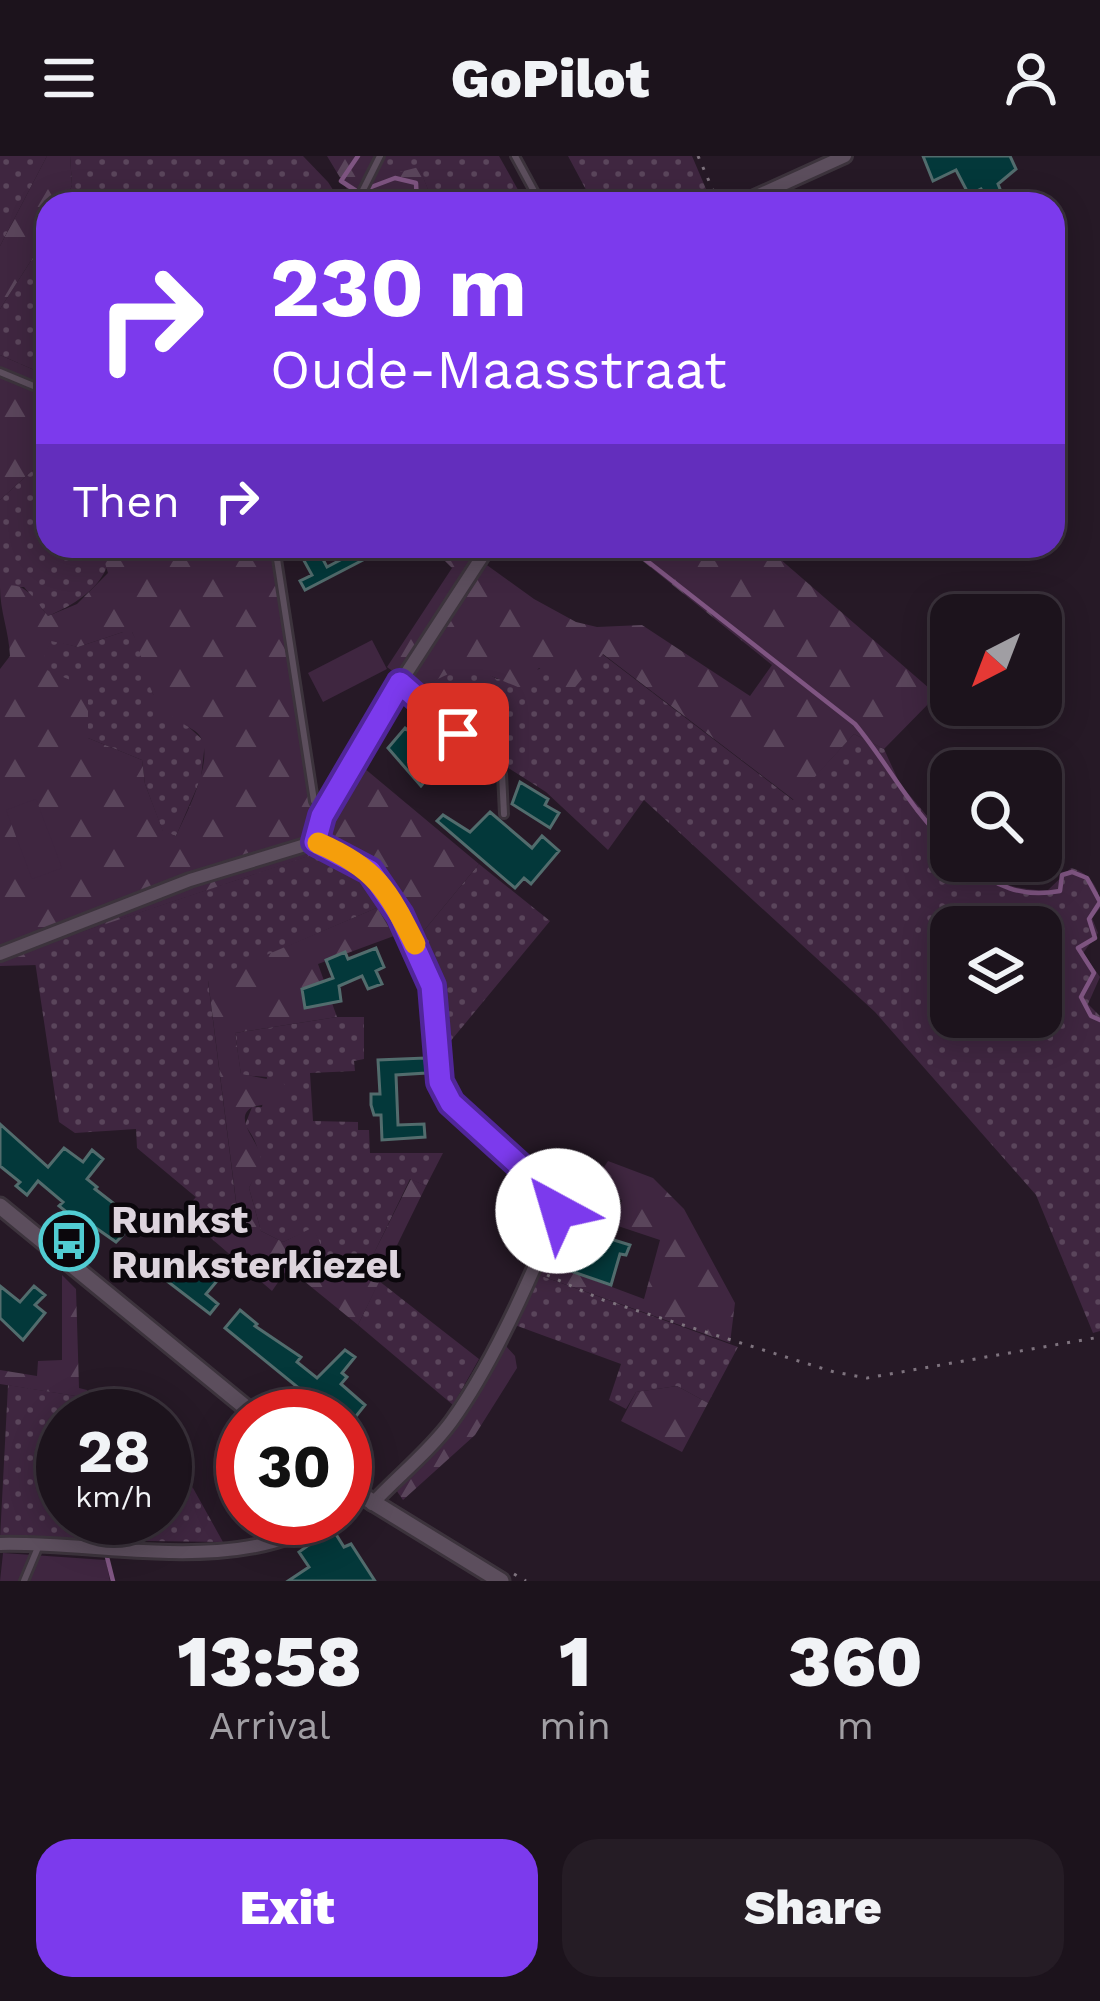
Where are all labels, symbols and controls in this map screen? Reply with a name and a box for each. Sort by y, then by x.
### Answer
icon: menu [36,45,102,111]
icon: person [998,45,1064,111]
text: GoPilot [451,47,649,110]
text: 230 m [270,238,527,336]
icon: right [72,240,228,396]
text: Oude-Maasstraat [270,338,727,401]
icon: right [204,468,270,534]
text: Then [72,475,180,528]
north arrow [930,594,1062,726]
map controls [930,594,1062,1038]
pin [407,683,509,785]
icon: arrive [425,701,491,767]
button: search [930,750,1062,882]
button: layers [930,906,1062,1038]
position arrow [495,1148,621,1274]
place label: Runkst Runksterkiezel [111,1197,401,1287]
bus stop icon: Runkst Runksterkiezel [38,1210,100,1272]
speed limit sign: 30 [216,1389,372,1545]
text: 28 [77,1416,151,1487]
text: km/h [75,1479,153,1514]
text: 13:58 [177,1619,362,1703]
text: 1 [559,1619,591,1703]
text: 360 [788,1619,923,1703]
text: Arrival [209,1703,330,1748]
text: min [539,1703,611,1748]
text: m [837,1703,874,1748]
button: Exit [36,1839,538,1977]
button: Share [562,1839,1064,1977]

